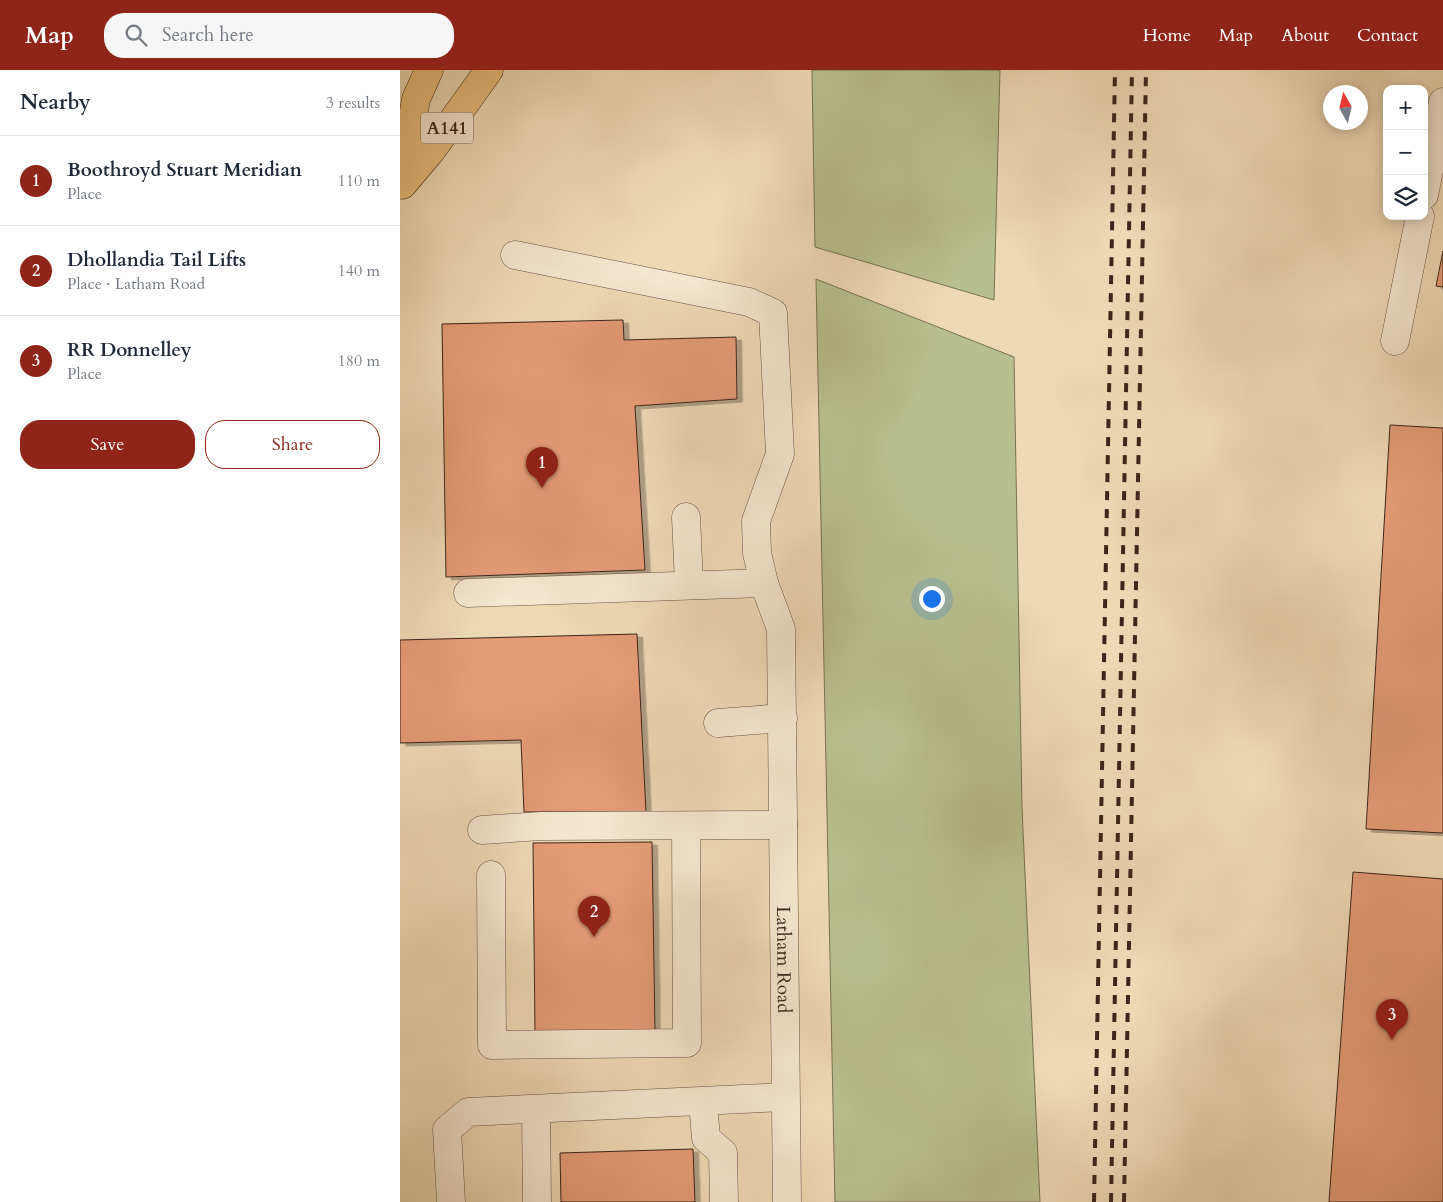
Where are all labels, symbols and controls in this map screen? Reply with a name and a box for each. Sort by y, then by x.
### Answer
search box [104,13,454,58]
text: Map [25,19,74,52]
icon: search [122,21,150,49]
text: Search here [162,22,254,48]
text: Home [1143,23,1191,48]
text: Map [1219,23,1253,48]
text: About [1281,23,1329,48]
text: Contact [1357,23,1418,48]
north arrow [1323,85,1368,130]
map controls [1383,85,1428,220]
button: + [1383,85,1428,130]
text: Nearby [20,88,91,117]
text: 3 results [326,92,380,114]
road number: A141 [421,112,473,144]
button: − [1383,130,1428,175]
text: Boothroyd Stuart Meridian [67,157,302,183]
text: 1 [32,170,40,192]
text: 110 m [338,170,380,192]
button: layers [1383,175,1428,220]
text: Place [67,183,102,205]
text: Dhollandia Tail Lifts [67,247,246,273]
text: 2 [32,260,40,282]
text: 140 m [338,260,380,282]
text: Place · Latham Road [67,273,205,295]
text: RR Donnelley [67,337,192,363]
text: 3 [32,350,40,372]
text: 180 m [338,350,380,372]
text: Place [67,363,102,385]
button: Save [20,420,195,469]
button: Share [205,420,380,469]
pin: 1 [526,447,558,488]
your location [919,586,945,612]
pin: 2 [578,896,610,937]
street label: Latham Road [770,906,797,1014]
pin: 3 [1376,999,1408,1040]

